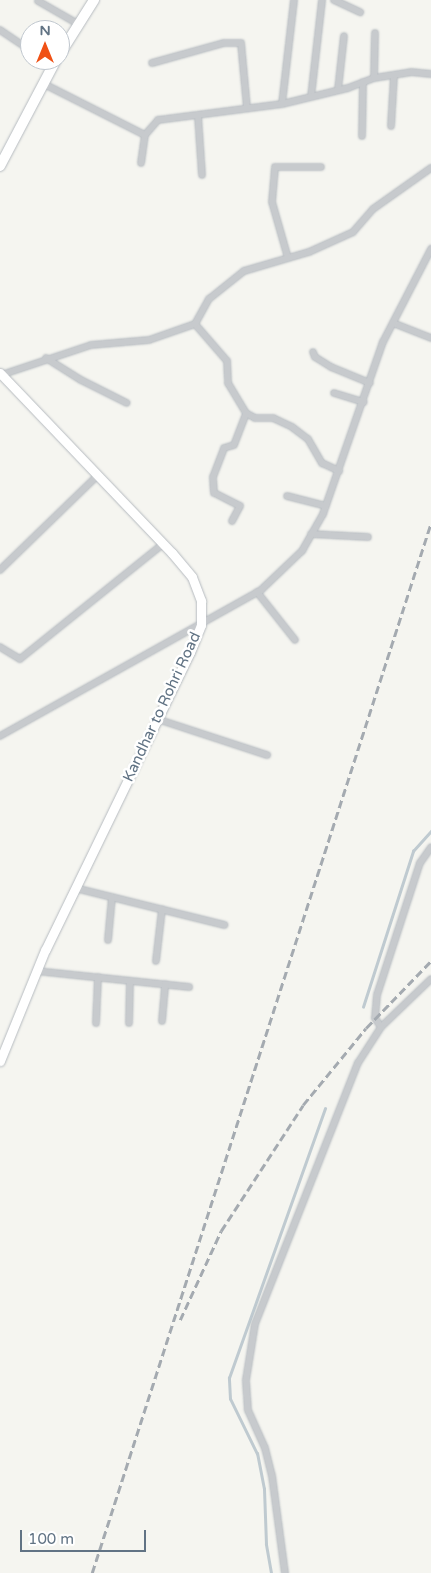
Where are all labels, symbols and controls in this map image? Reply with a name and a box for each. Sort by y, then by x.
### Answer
north arrow [20,20,70,70]
text: N [39,22,51,39]
street label: Kandhar to Rohri Road [119,629,205,785]
scale bar [22,1520,149,1552]
text: 100 m [28,1530,74,1548]

